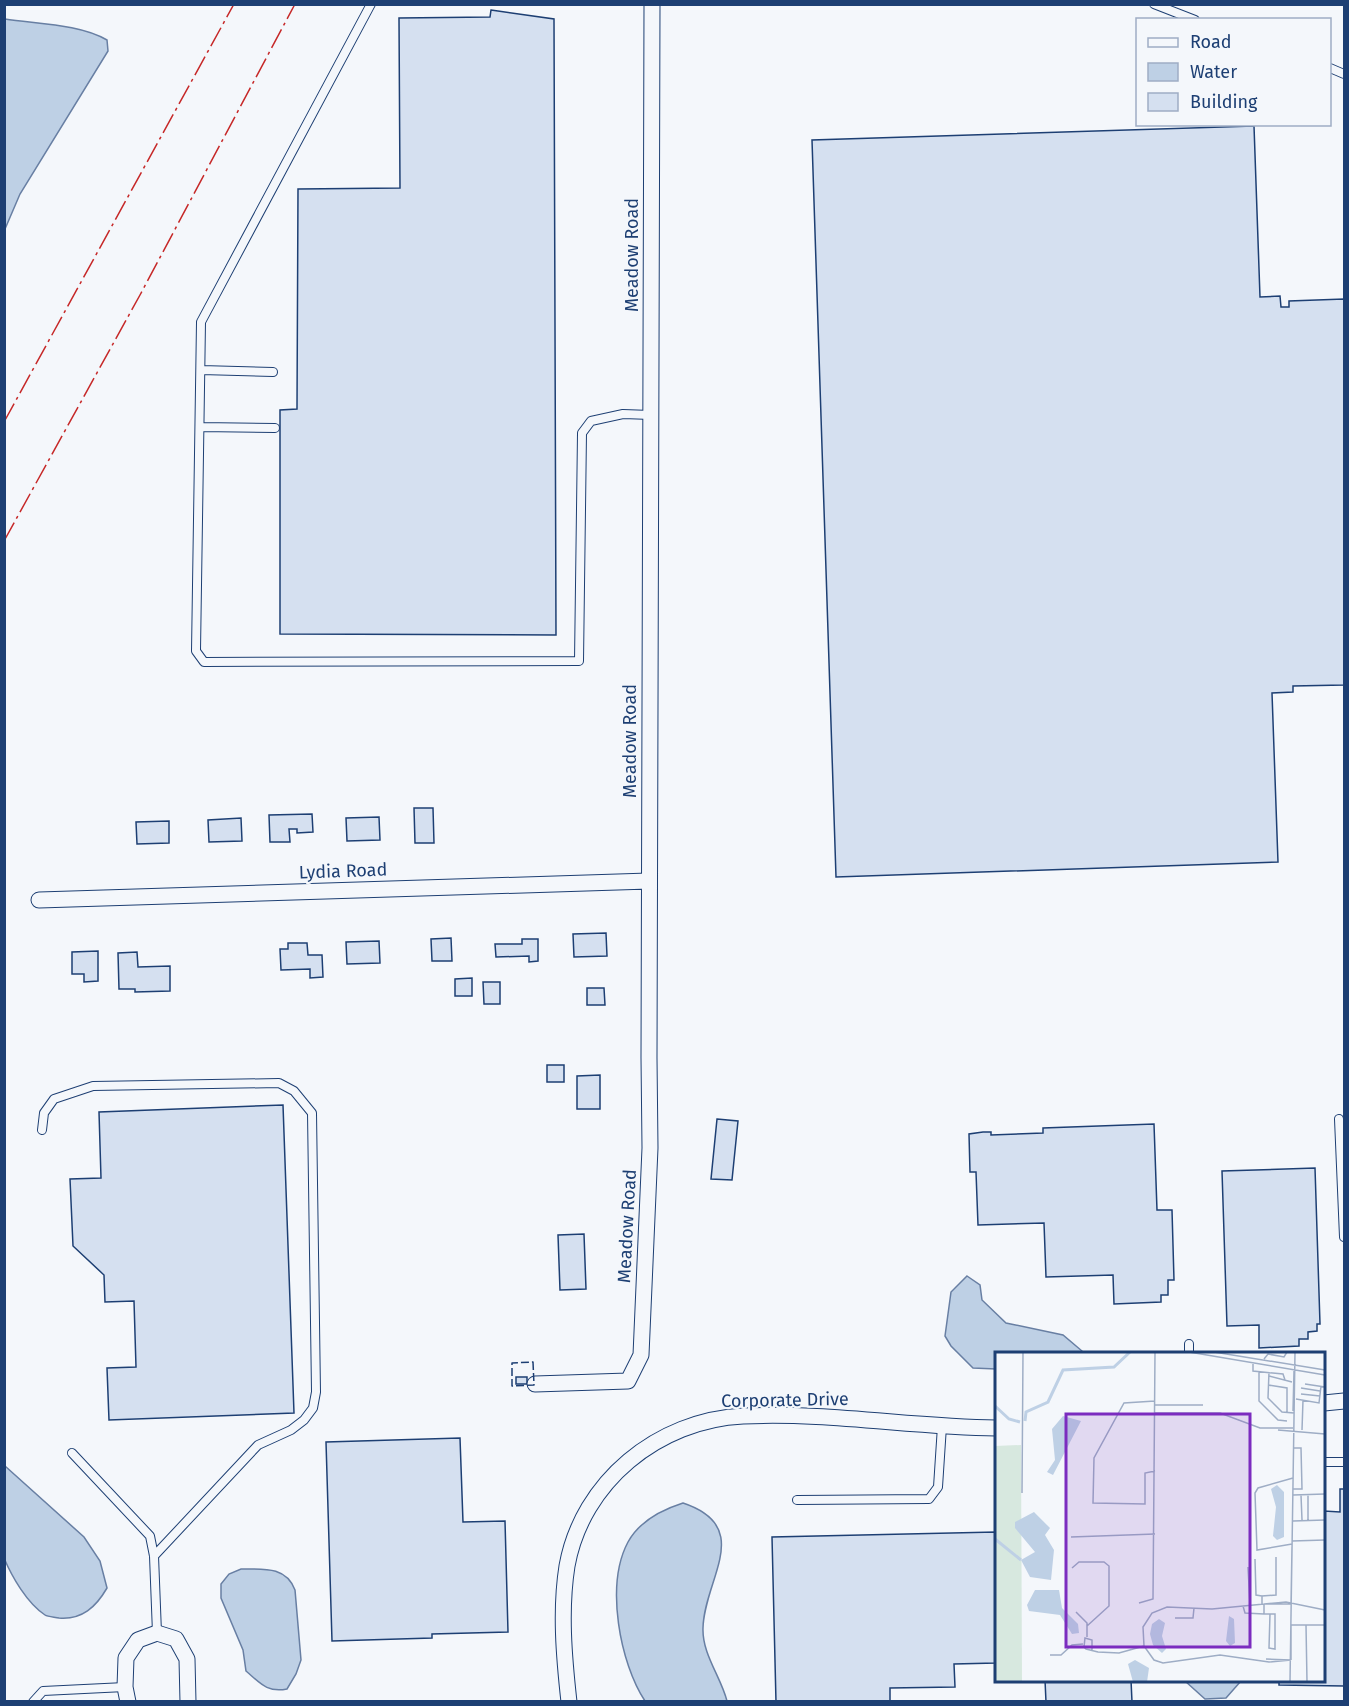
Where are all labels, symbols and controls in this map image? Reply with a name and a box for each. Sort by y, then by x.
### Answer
legend [1136,18,1331,126]
text: Road [1190,31,1232,53]
text: Water [1190,61,1237,83]
text: Building [1190,91,1258,113]
street label: Meadow Road [621,198,643,312]
street label: Meadow Road [619,684,641,798]
street label: Lydia Road [298,858,388,884]
street label: Meadow Road [613,1169,641,1283]
inset map [995,1352,1325,1682]
street label: Corporate Drive [721,1388,849,1412]

